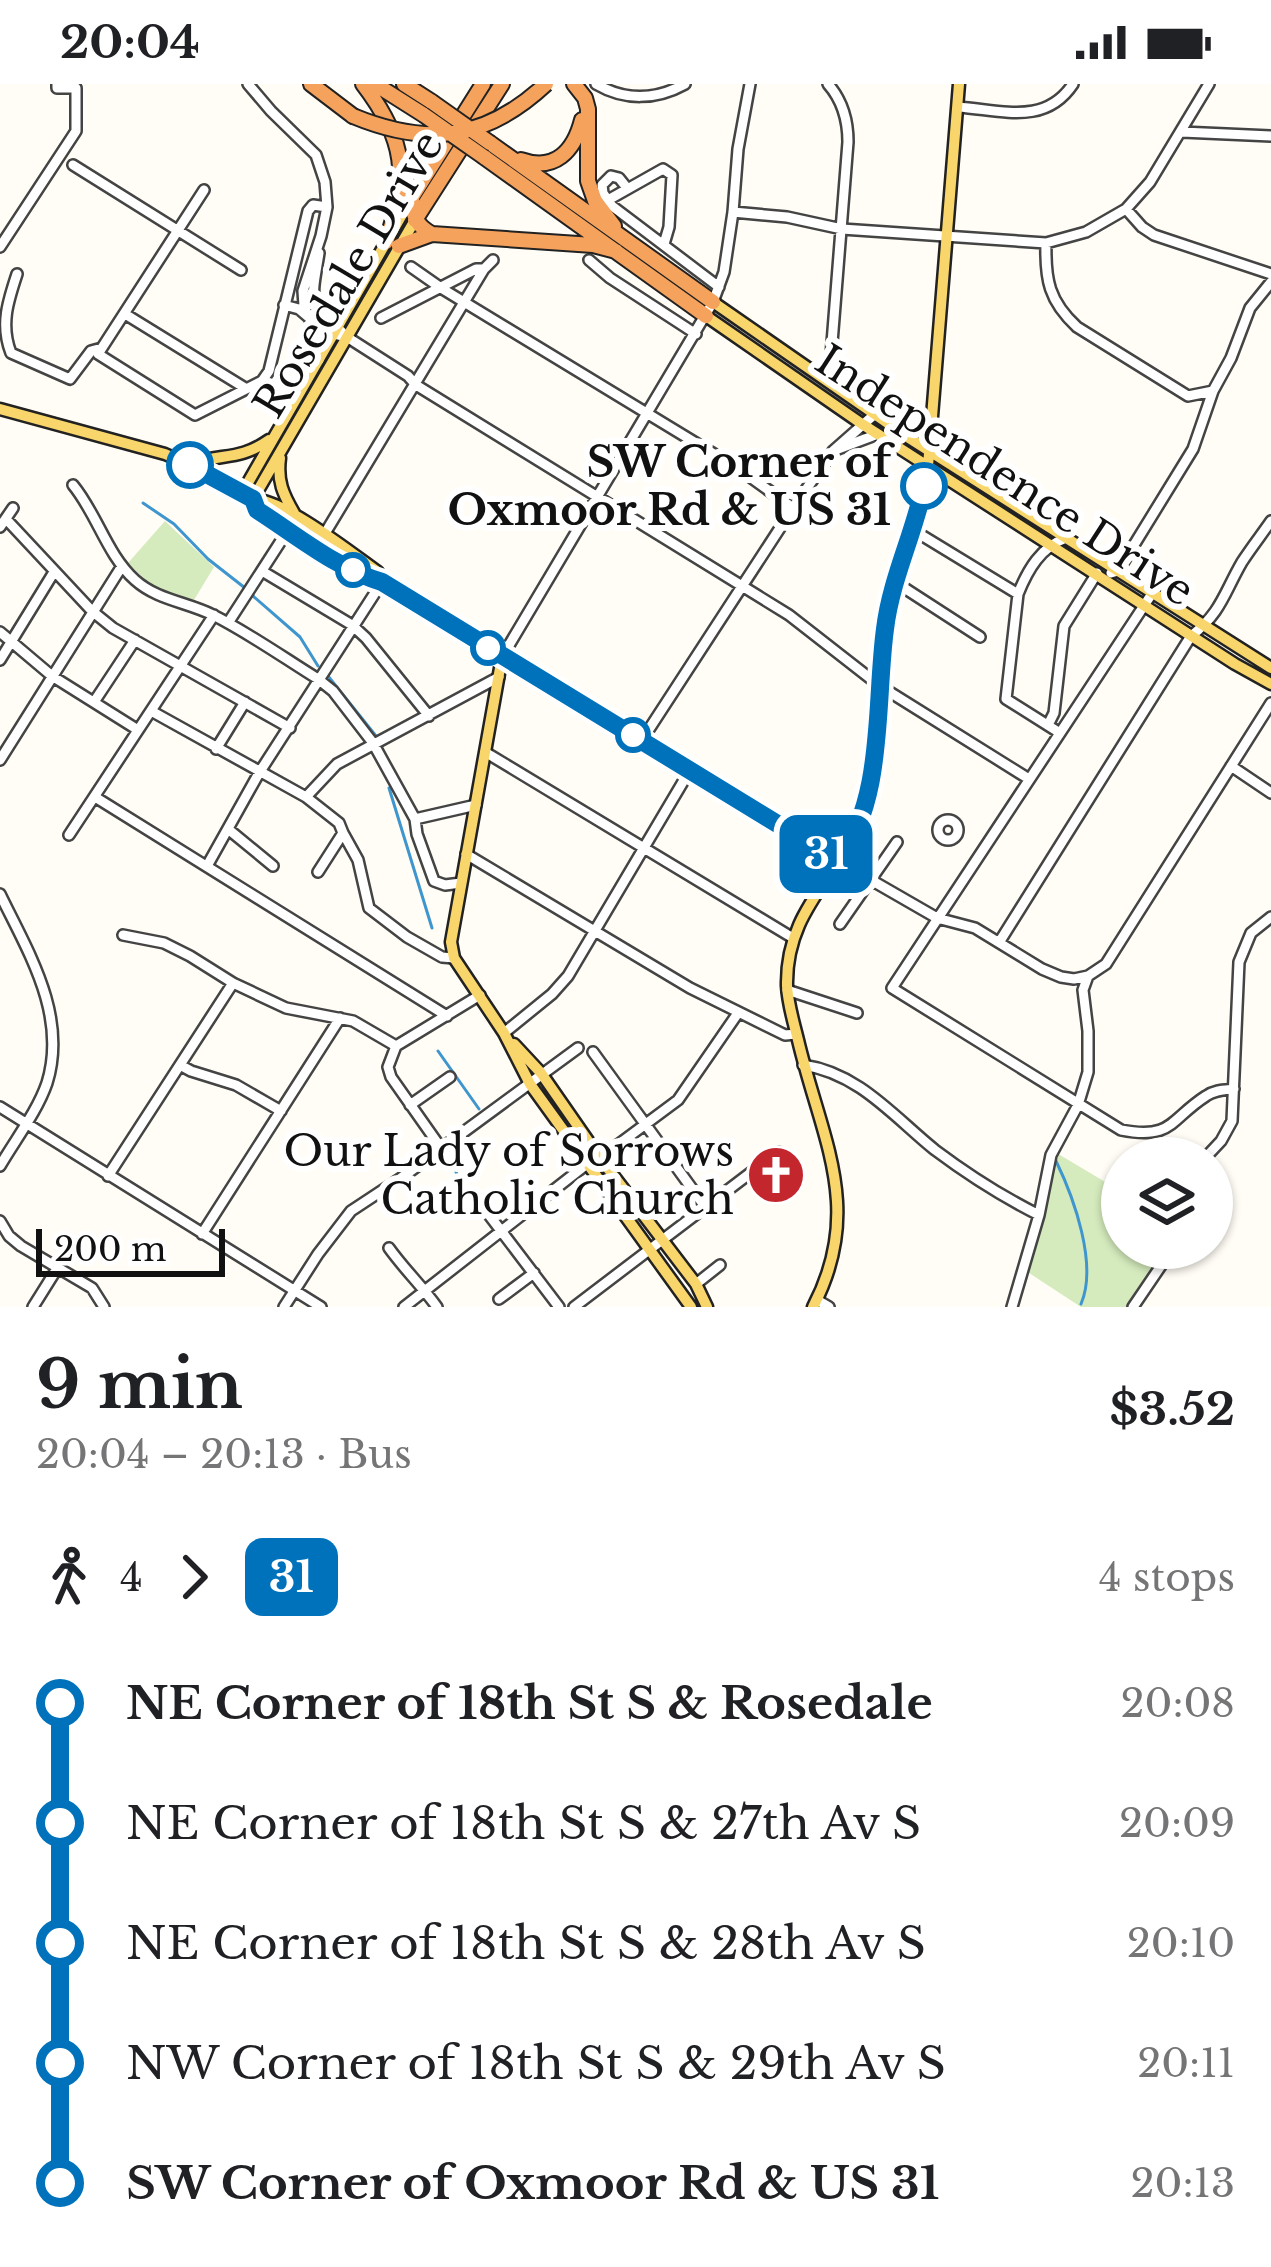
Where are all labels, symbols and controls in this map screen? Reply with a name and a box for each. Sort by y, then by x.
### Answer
text: 20:04 [60,14,200,70]
street label: Rosedale Drive [242,121,454,427]
street label: Independence Drive [806,333,1204,617]
place label: SW Corner of Oxmoor Rd & US 31 [448,436,895,536]
unlabelled marker [168,443,212,487]
marker: SW Corner of Oxmoor Rd & US 31 [902,464,946,508]
unlabelled marker [337,554,369,586]
unlabelled marker [472,632,504,664]
unlabelled marker [617,719,649,751]
line badge: 31 [772,815,880,893]
text: 31 [803,828,849,880]
place label: Our Lady of Sorrows Catholic Church [284,1125,734,1225]
map controls [1101,1137,1233,1269]
button: layers [1101,1137,1233,1269]
church icon: Our Lady of Sorrows Catholic Church [745,1144,807,1206]
scale bar [36,1223,225,1276]
text: 200 m [54,1229,166,1270]
text: 9 min [36,1344,243,1426]
text: $3.52 [1110,1381,1235,1437]
text: 20:04 – 20:13 · Bus [36,1430,412,1479]
icon: walk [36,1544,102,1610]
icon: forward [161,1544,227,1610]
text: 31 [269,1551,314,1603]
text: 4 [120,1553,143,1602]
text: 4 stops [1099,1553,1235,1602]
text: NE Corner of 18th St S & Rosedale [126,1675,933,1731]
text: 20:08 [1121,1679,1235,1728]
text: NE Corner of 18th St S & 27th Av S [126,1795,921,1851]
text: 20:09 [1119,1799,1235,1848]
text: NE Corner of 18th St S & 28th Av S [126,1915,926,1971]
text: 20:10 [1127,1919,1235,1968]
text: NW Corner of 18th St S & 29th Av S [126,2035,946,2091]
text: 20:11 [1137,2039,1235,2088]
text: SW Corner of Oxmoor Rd & US 31 [126,2155,939,2211]
text: 20:13 [1131,2159,1235,2208]

